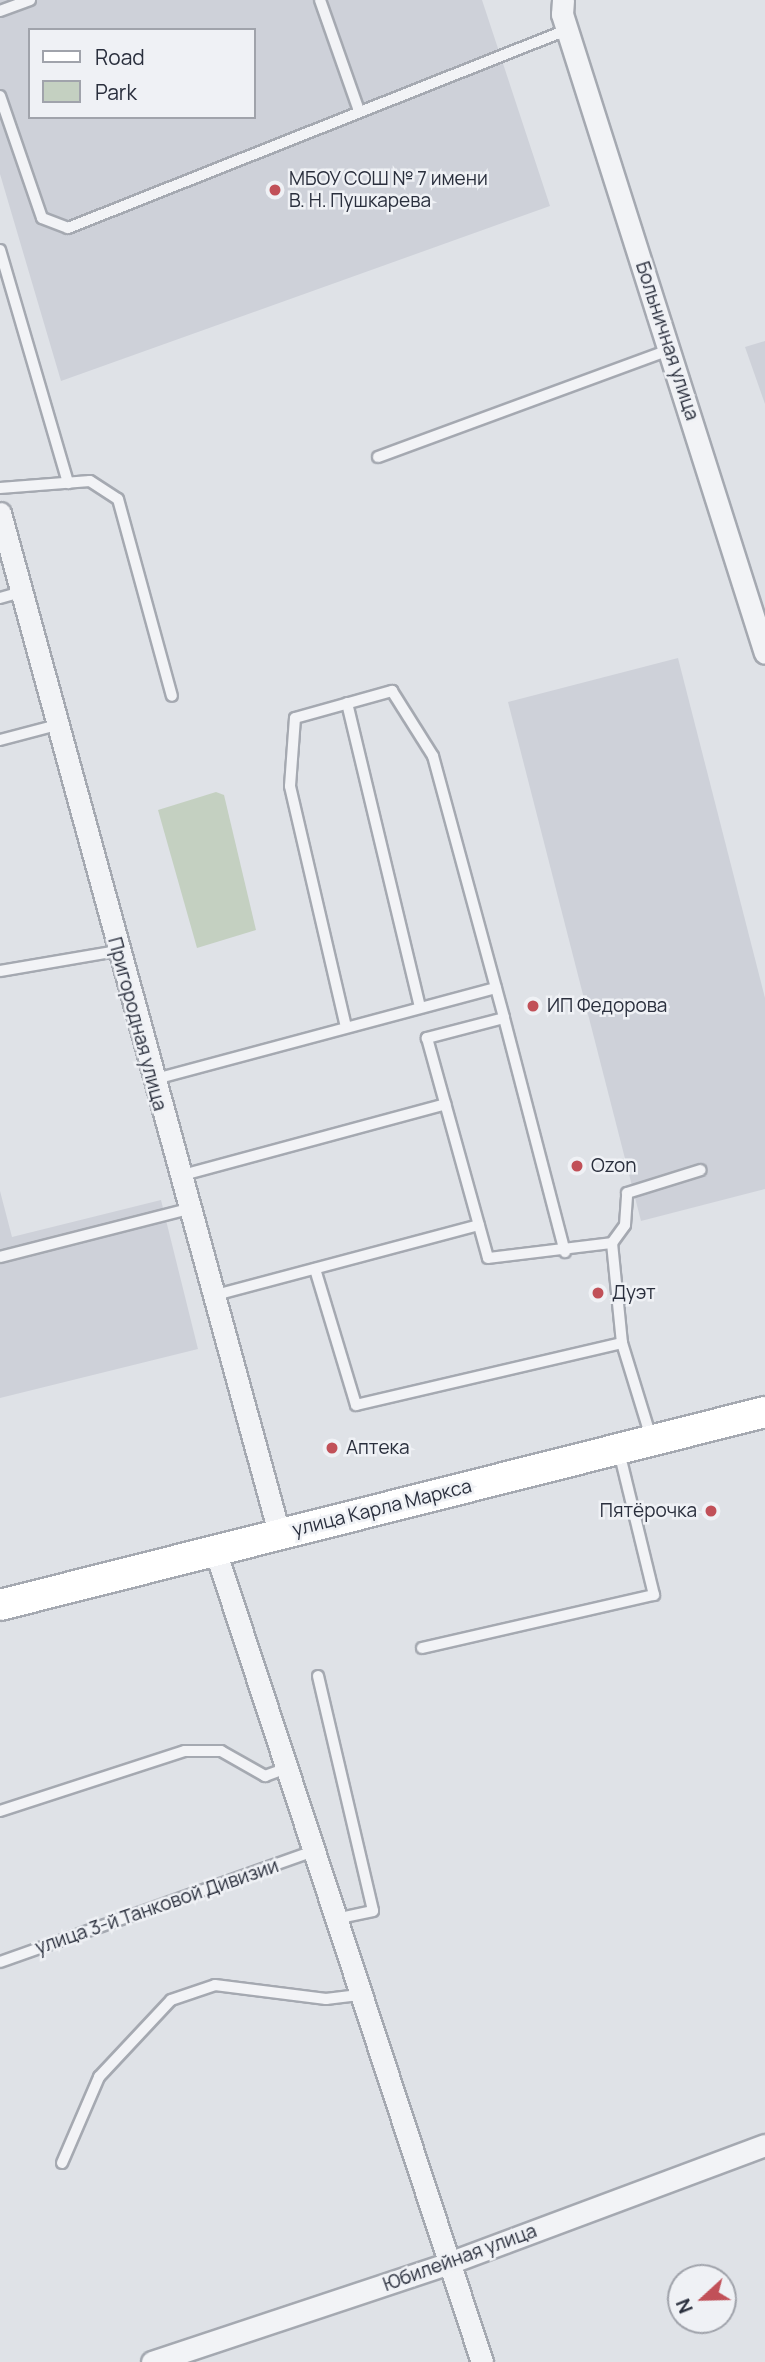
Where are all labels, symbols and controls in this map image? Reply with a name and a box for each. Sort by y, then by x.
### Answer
legend [28,28,256,119]
text: Road [95,43,145,71]
text: Park [95,78,137,106]
place label: МБОУ СОШ № 7 имени В. Н. Пушкарева [289,168,488,212]
marker: МБОУ СОШ № 7 имени В. Н. Пушкарева [267,182,283,198]
street label: Больничная улица [631,259,703,423]
street label: Пригородная улица [103,935,171,1113]
place label: ИП Федорова [547,995,667,1017]
marker: ИП Федорова [525,998,541,1014]
place label: Ozon [591,1155,637,1177]
marker: Ozon [569,1158,585,1174]
place label: Дуэт [612,1282,656,1304]
marker: Дуэт [590,1285,606,1301]
place label: Аптека [346,1437,410,1459]
marker: Аптека [324,1440,340,1456]
street label: улица Карла Маркса [290,1475,474,1541]
place label: Пятёрочка [600,1500,697,1522]
marker: Пятёрочка [703,1503,719,1519]
street label: улица 3-й Танковой Дивизии [32,1855,282,1959]
street label: Юбилейная улица [380,2220,540,2296]
north arrow [667,2264,737,2334]
text: N [670,2295,699,2317]

